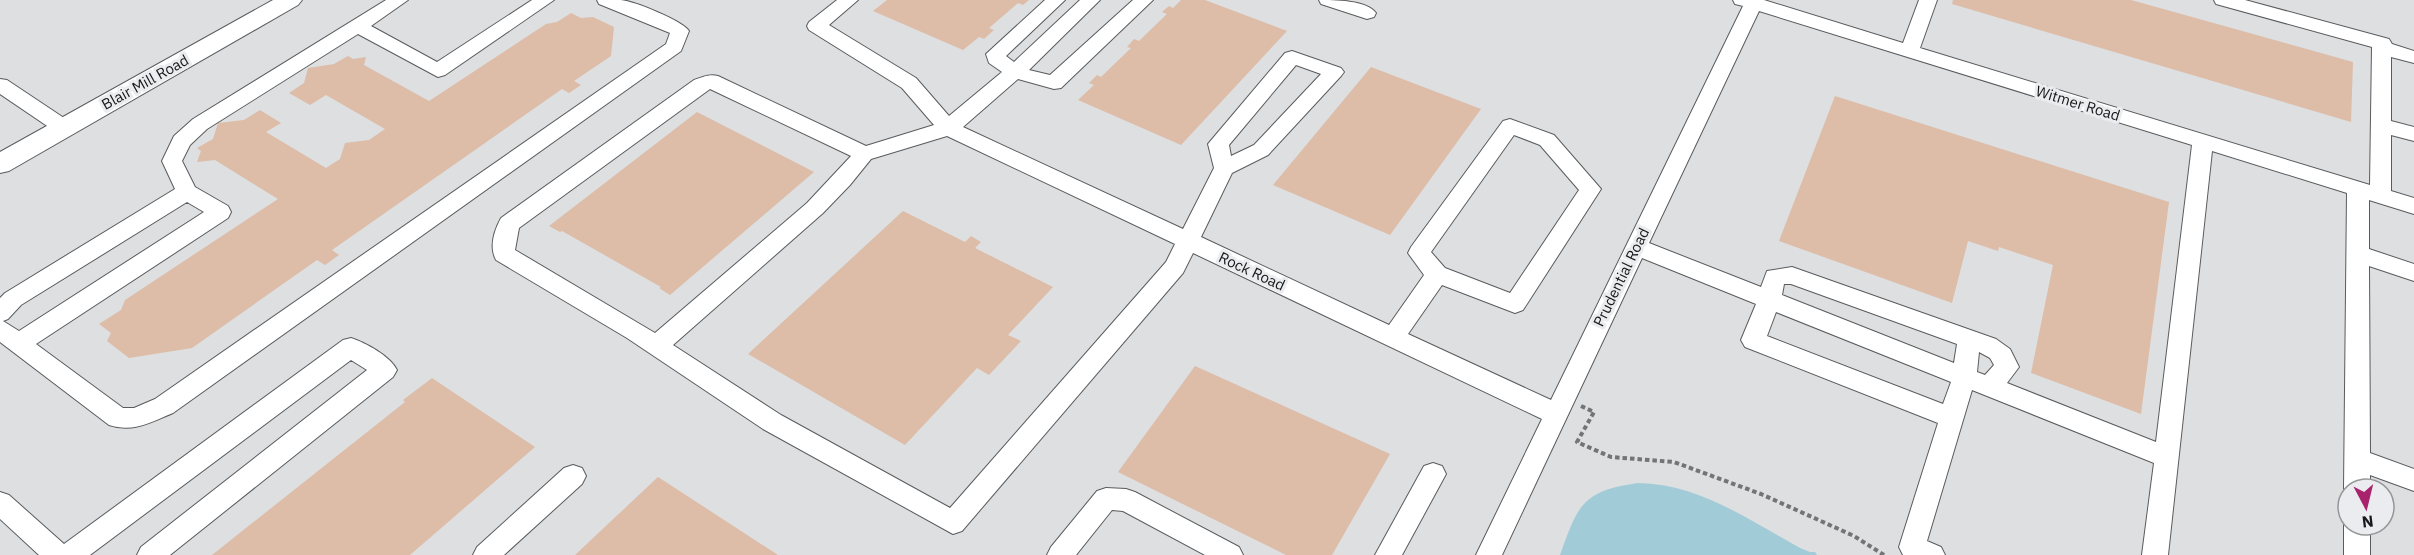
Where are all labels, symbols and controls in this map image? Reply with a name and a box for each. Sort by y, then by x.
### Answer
street label: Blair Mill Road [98,50,192,114]
street label: Witmer Road [2034,81,2122,125]
street label: Prudential Road [1589,224,1653,330]
street label: Rock Road [1216,247,1288,295]
north arrow [2336,477,2396,537]
text: N [2361,511,2375,533]

